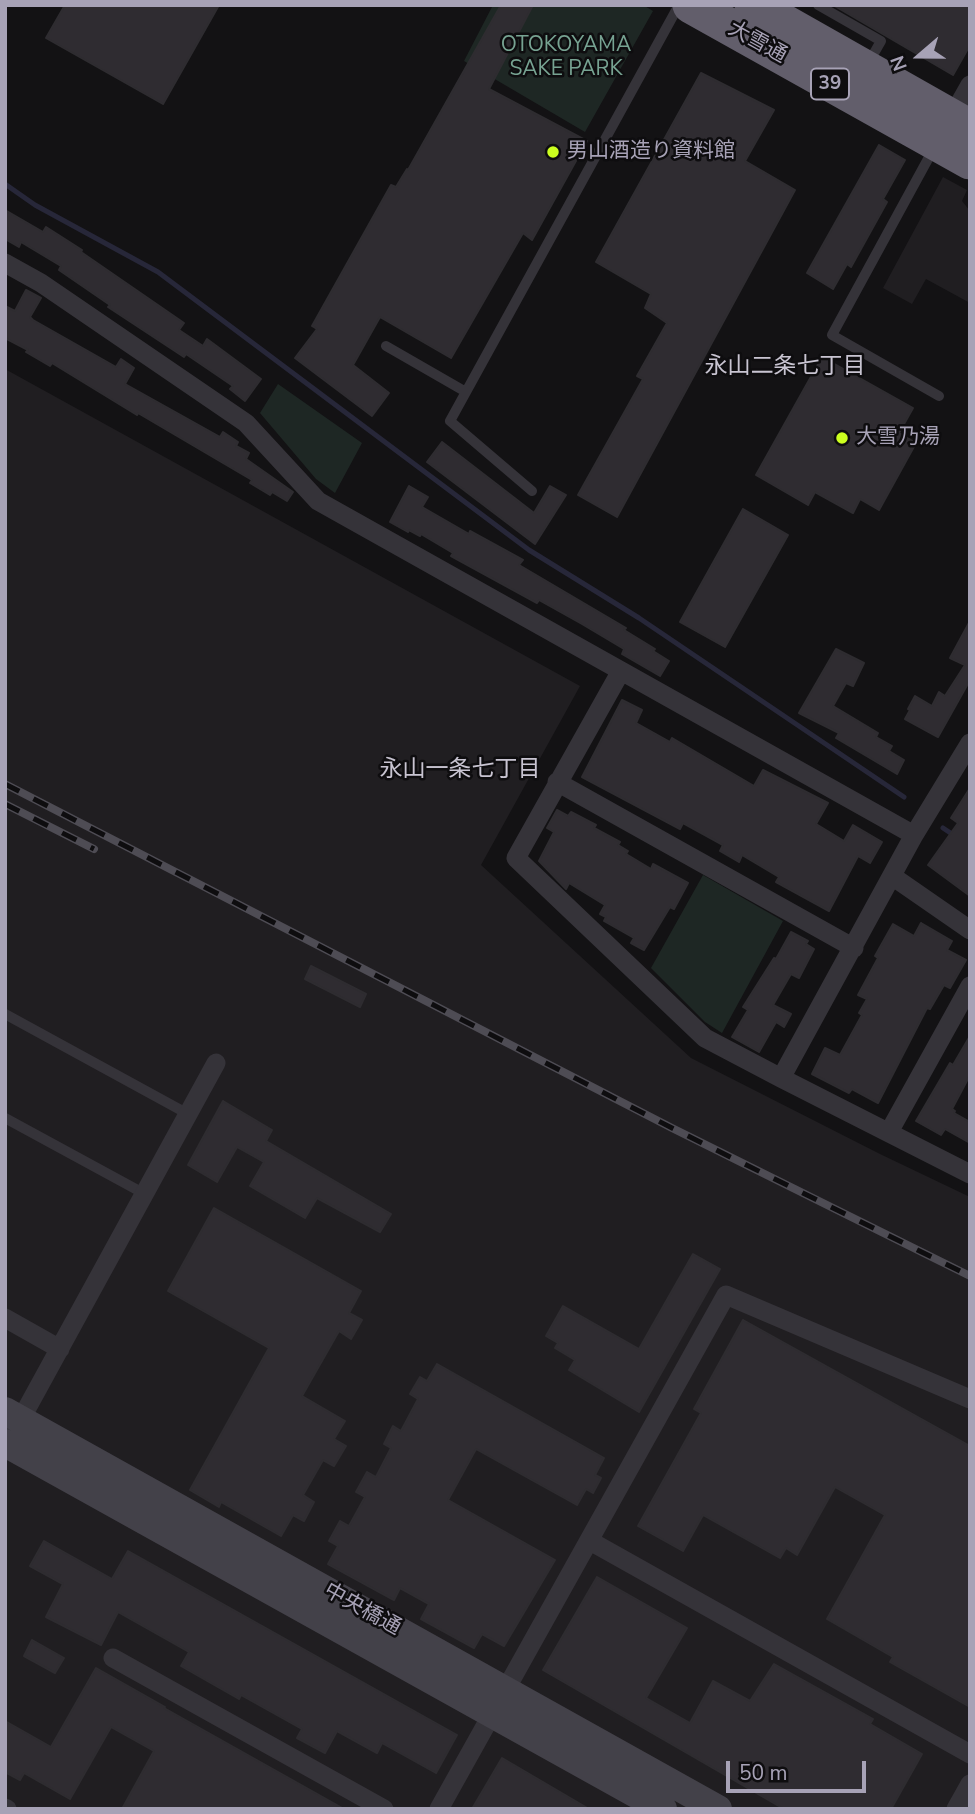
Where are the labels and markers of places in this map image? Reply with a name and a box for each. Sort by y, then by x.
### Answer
place label: 男山酒造り資料館 [567,139,735,165]
marker: 男山酒造り資料館 [545,144,561,160]
place label: 大雪乃湯 [856,425,940,451]
marker: 大雪乃湯 [834,430,850,446]

